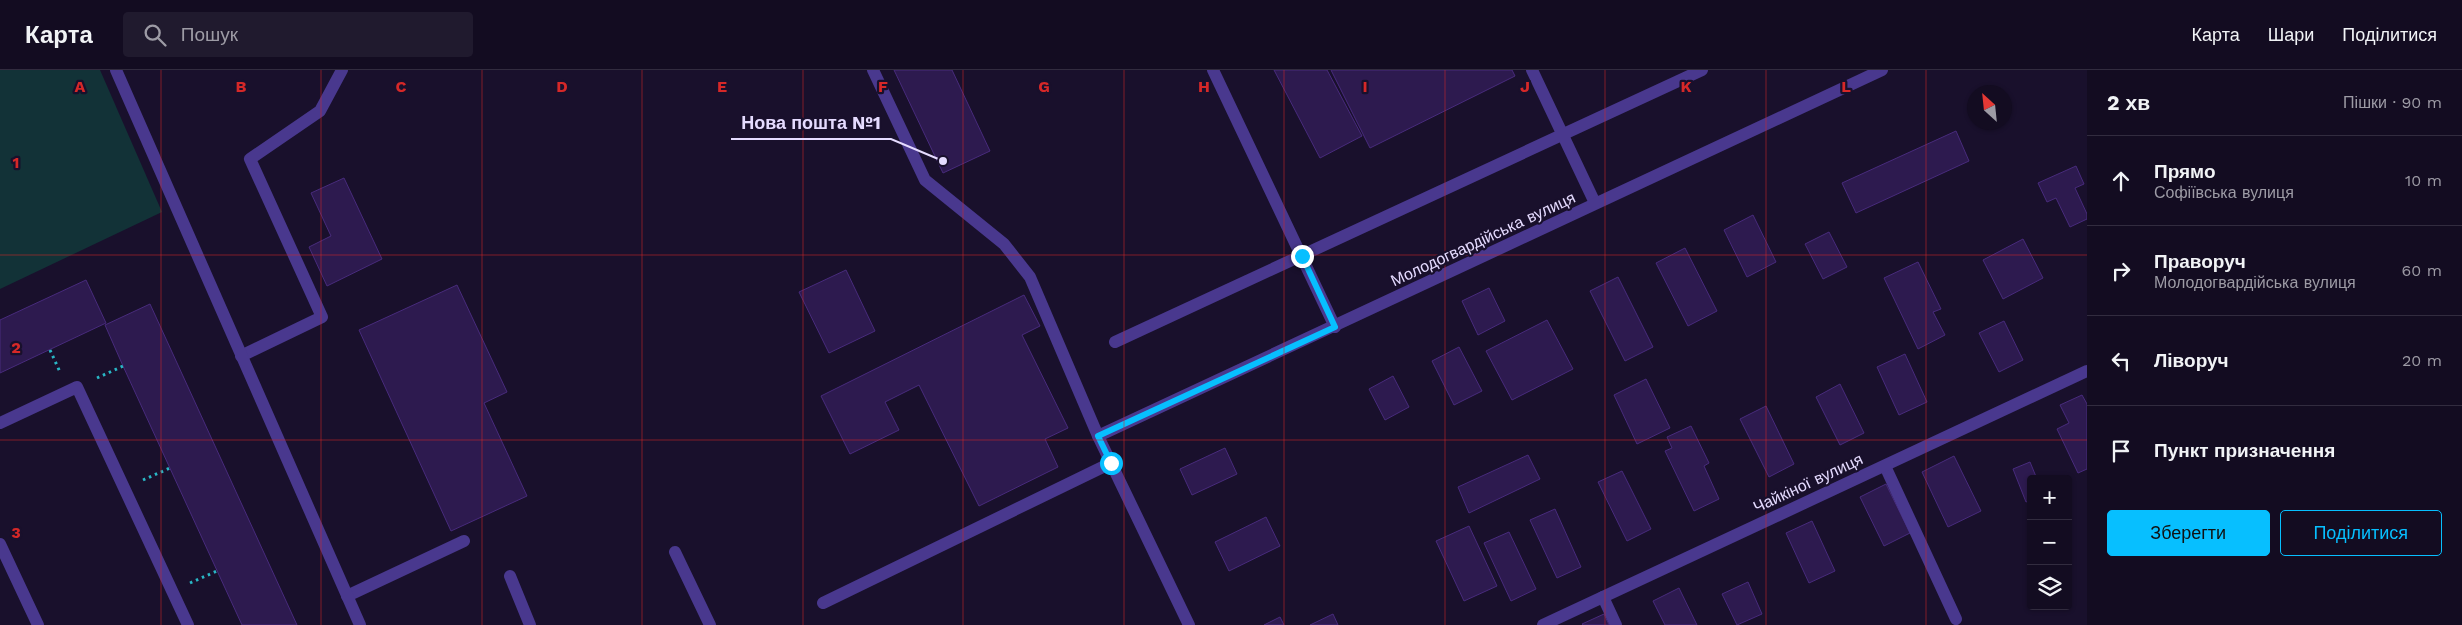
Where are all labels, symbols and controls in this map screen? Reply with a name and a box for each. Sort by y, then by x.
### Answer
search box [123,12,473,57]
text: Карта [25,21,93,49]
icon: search [141,21,169,49]
text: Пошук [181,23,238,46]
text: Карта [2192,24,2240,45]
text: Шари [2268,24,2314,45]
text: Поділитися [2342,24,2437,45]
text: A [75,77,86,96]
text: B [236,77,247,96]
text: C [396,77,407,96]
text: D [556,77,568,96]
text: E [717,77,727,96]
text: F [878,77,888,96]
text: G [1038,77,1050,96]
text: H [1198,77,1210,96]
text: I [1362,77,1368,96]
text: J [1520,77,1530,96]
text: K [1680,77,1692,96]
text: L [1841,77,1851,96]
north arrow [1967,85,2012,130]
text: 2 хв [2107,90,2150,115]
text: Пішки · 90 m [2343,93,2442,112]
callout: Нова пошта №1 [731,106,891,139]
text: Нова пошта №1 [741,112,881,133]
text: 1 [13,153,19,172]
text: Прямо [2154,160,2216,183]
icon: ahead [2107,167,2135,195]
text: 10 m [2405,171,2442,190]
text: Софіївська вулиця [2154,183,2294,202]
street label: Молодогвардійська вулиця [1388,188,1578,290]
route end [1291,245,1314,268]
text: Праворуч [2154,250,2246,273]
icon: right [2107,257,2135,285]
text: 60 m [2402,261,2442,280]
text: Молодогвардійська вулиця [2154,273,2356,292]
text: 2 [11,338,21,357]
icon: left [2107,347,2135,375]
text: Ліворуч [2154,349,2229,372]
text: 20 m [2402,351,2442,370]
icon: arrive [2107,437,2135,465]
text: Пункт призначення [2154,439,2335,462]
street label: Чайкіної вулиця [1750,449,1866,517]
route start [1100,452,1123,475]
map controls [2027,475,2072,610]
button: + [2027,475,2072,520]
button: Зберегти [2107,510,2270,556]
button: Поділитися [2280,510,2442,556]
button: − [2027,520,2072,565]
text: 3 [11,523,21,542]
button: layers [2027,565,2072,610]

